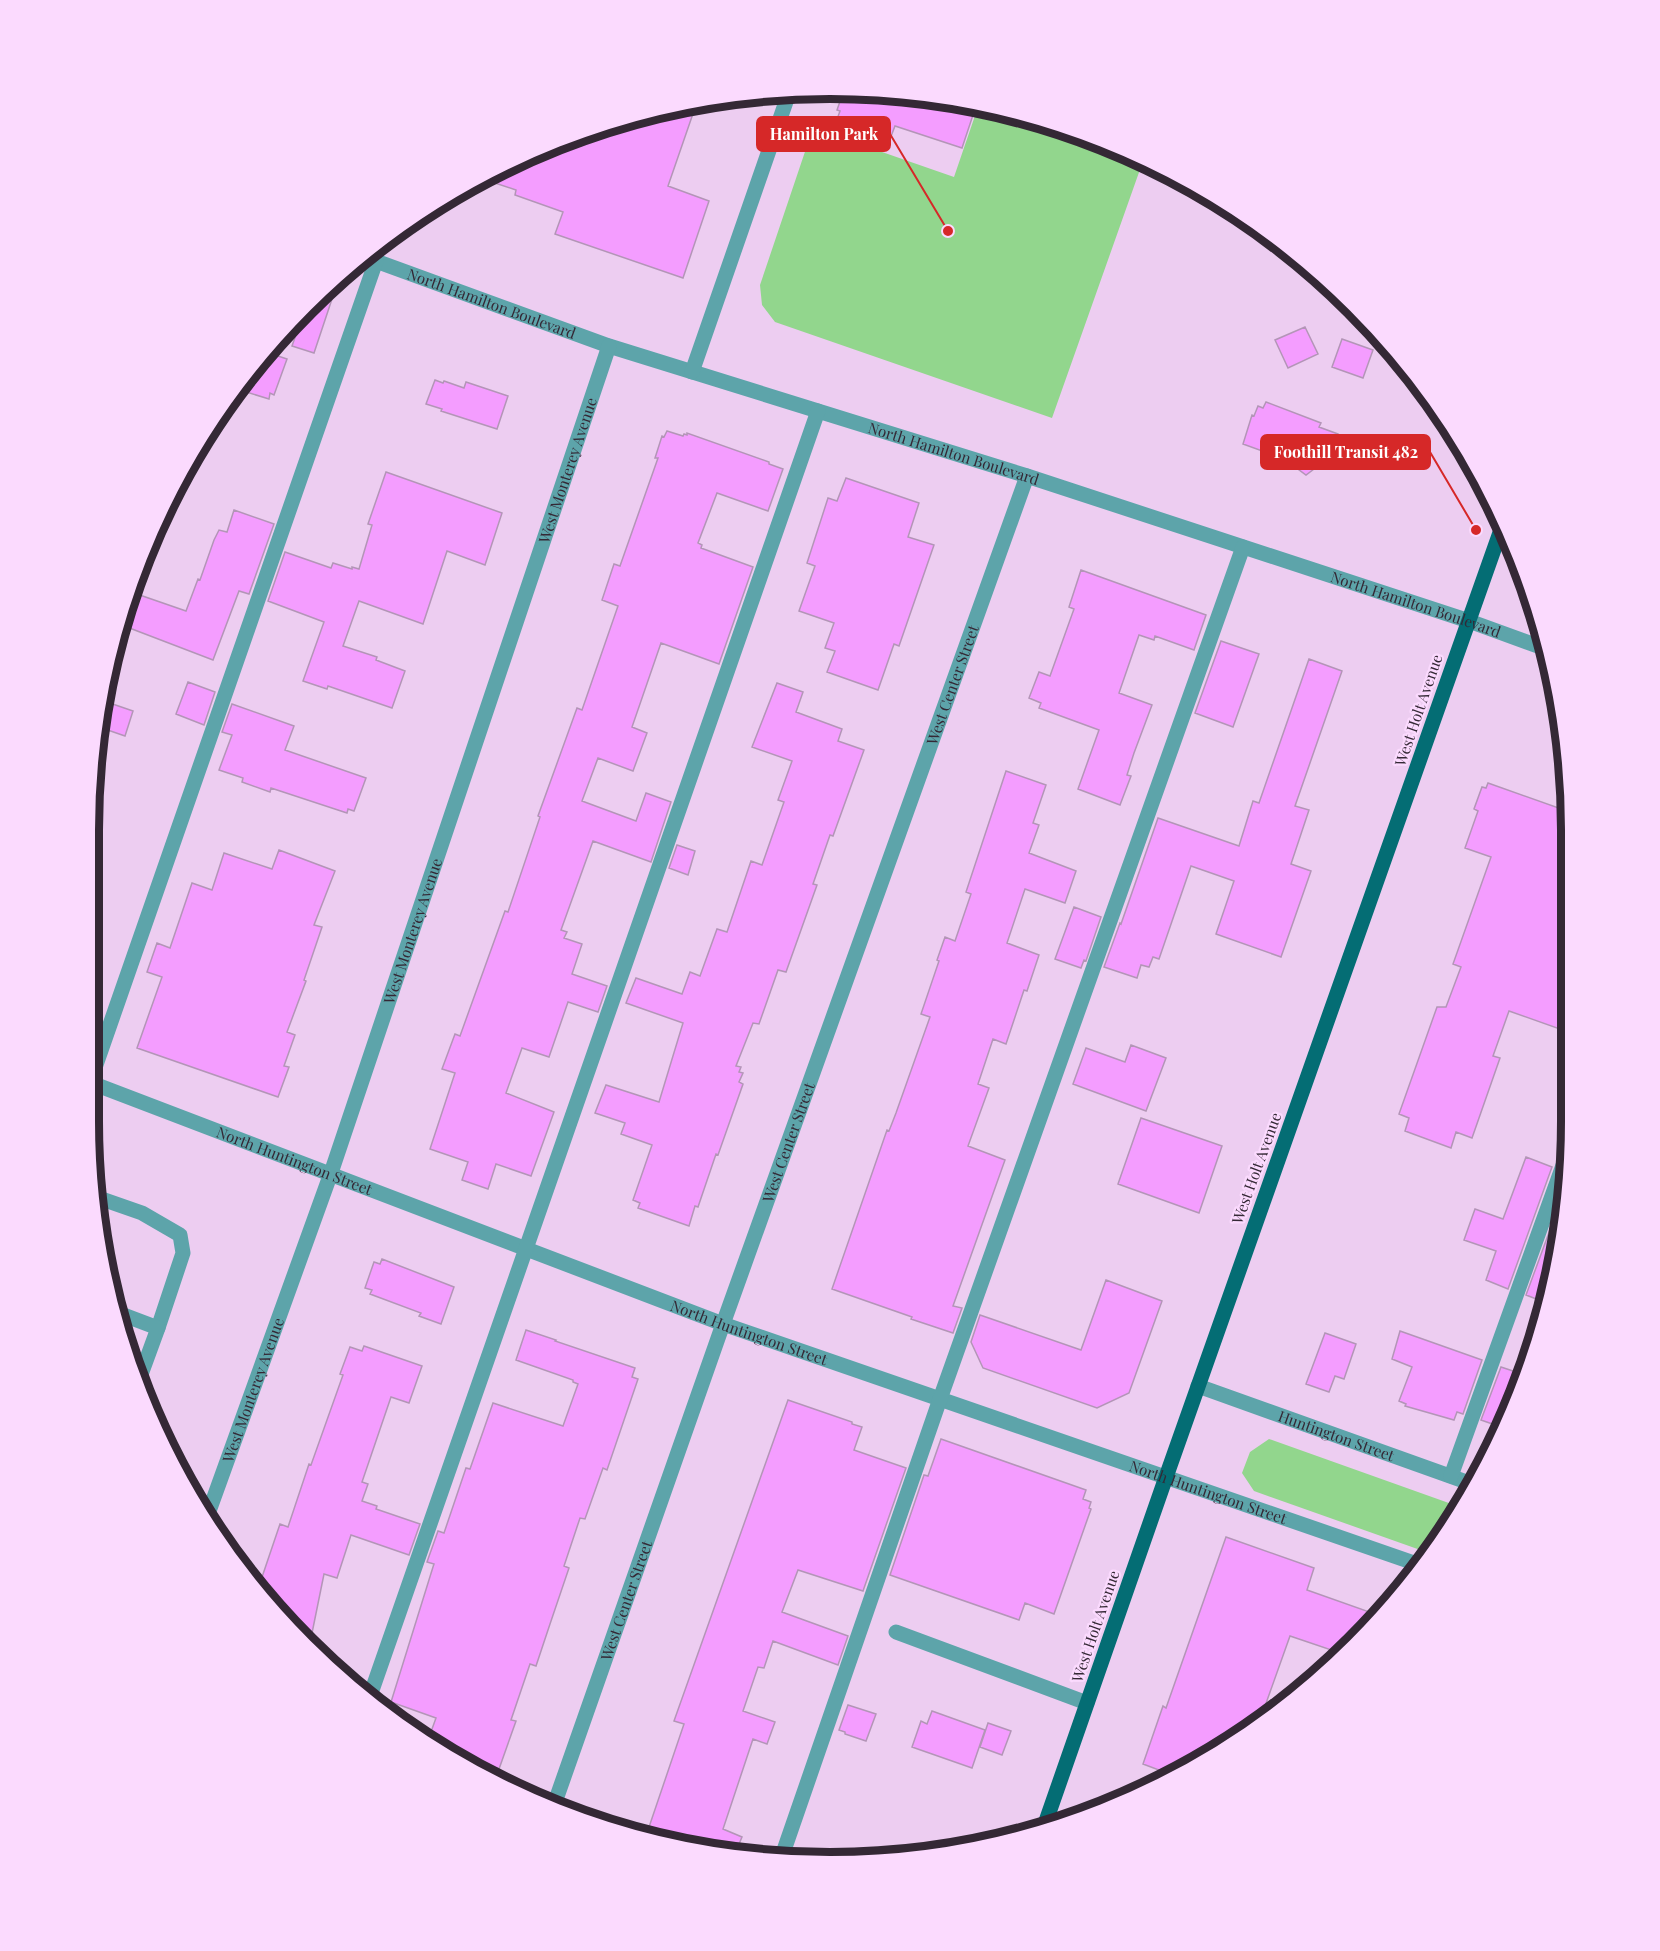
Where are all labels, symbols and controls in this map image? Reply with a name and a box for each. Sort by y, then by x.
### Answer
callout: Hamilton Park [757,117,890,151]
text: Hamilton Park [770,123,879,144]
street label: North Hamilton Boulevard [405,263,579,343]
street label: West Monterey Avenue [533,395,601,546]
street label: North Hamilton Boulevard [866,417,1042,489]
callout: Foothill Transit 482 [1261,435,1430,469]
text: Foothill Transit 482 [1274,441,1418,462]
street label: North Hamilton Boulevard [1328,566,1504,642]
street label: West Center Street [921,622,983,748]
street label: West Holt Avenue [1389,651,1446,769]
street label: West Monterey Avenue [378,855,446,1007]
street label: West Center Street [757,1079,819,1206]
street label: West Holt Avenue [1226,1110,1285,1227]
street label: North Huntington Street [214,1122,376,1199]
street label: North Huntington Street [668,1295,831,1370]
street label: West Monterey Avenue [217,1315,288,1466]
street label: Huntington Street [1276,1406,1398,1466]
street label: North Huntington Street [1127,1455,1290,1528]
street label: West Center Street [595,1537,656,1664]
street label: West Holt Avenue [1066,1567,1123,1685]

